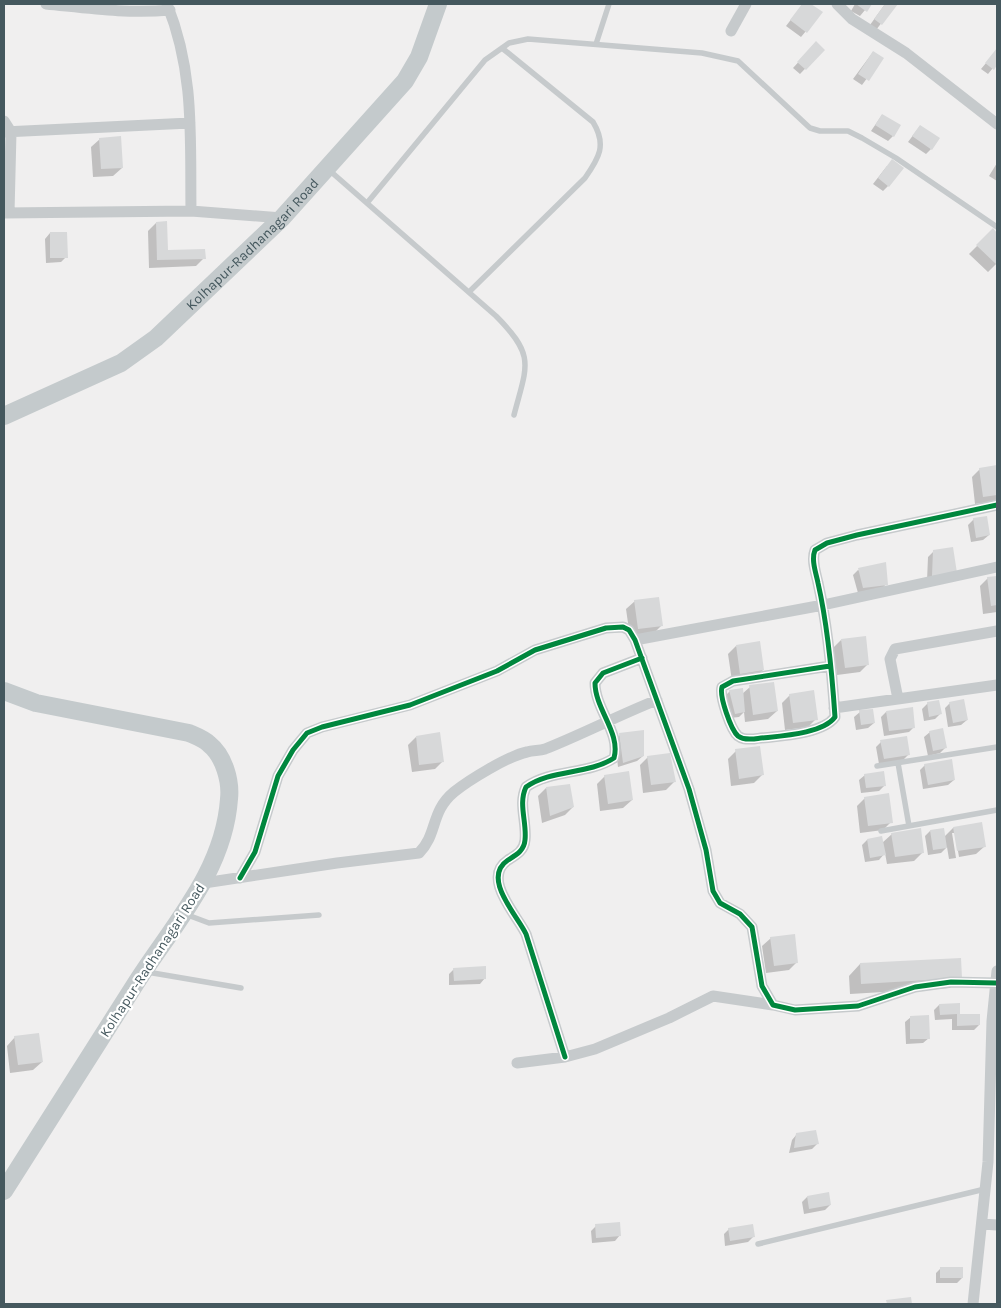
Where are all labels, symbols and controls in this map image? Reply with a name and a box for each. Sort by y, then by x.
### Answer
street label: Kolhapur-Radhanagari Road [183,175,323,314]
street label: Kolhapur-Radhanagari Road [96,880,209,1040]

